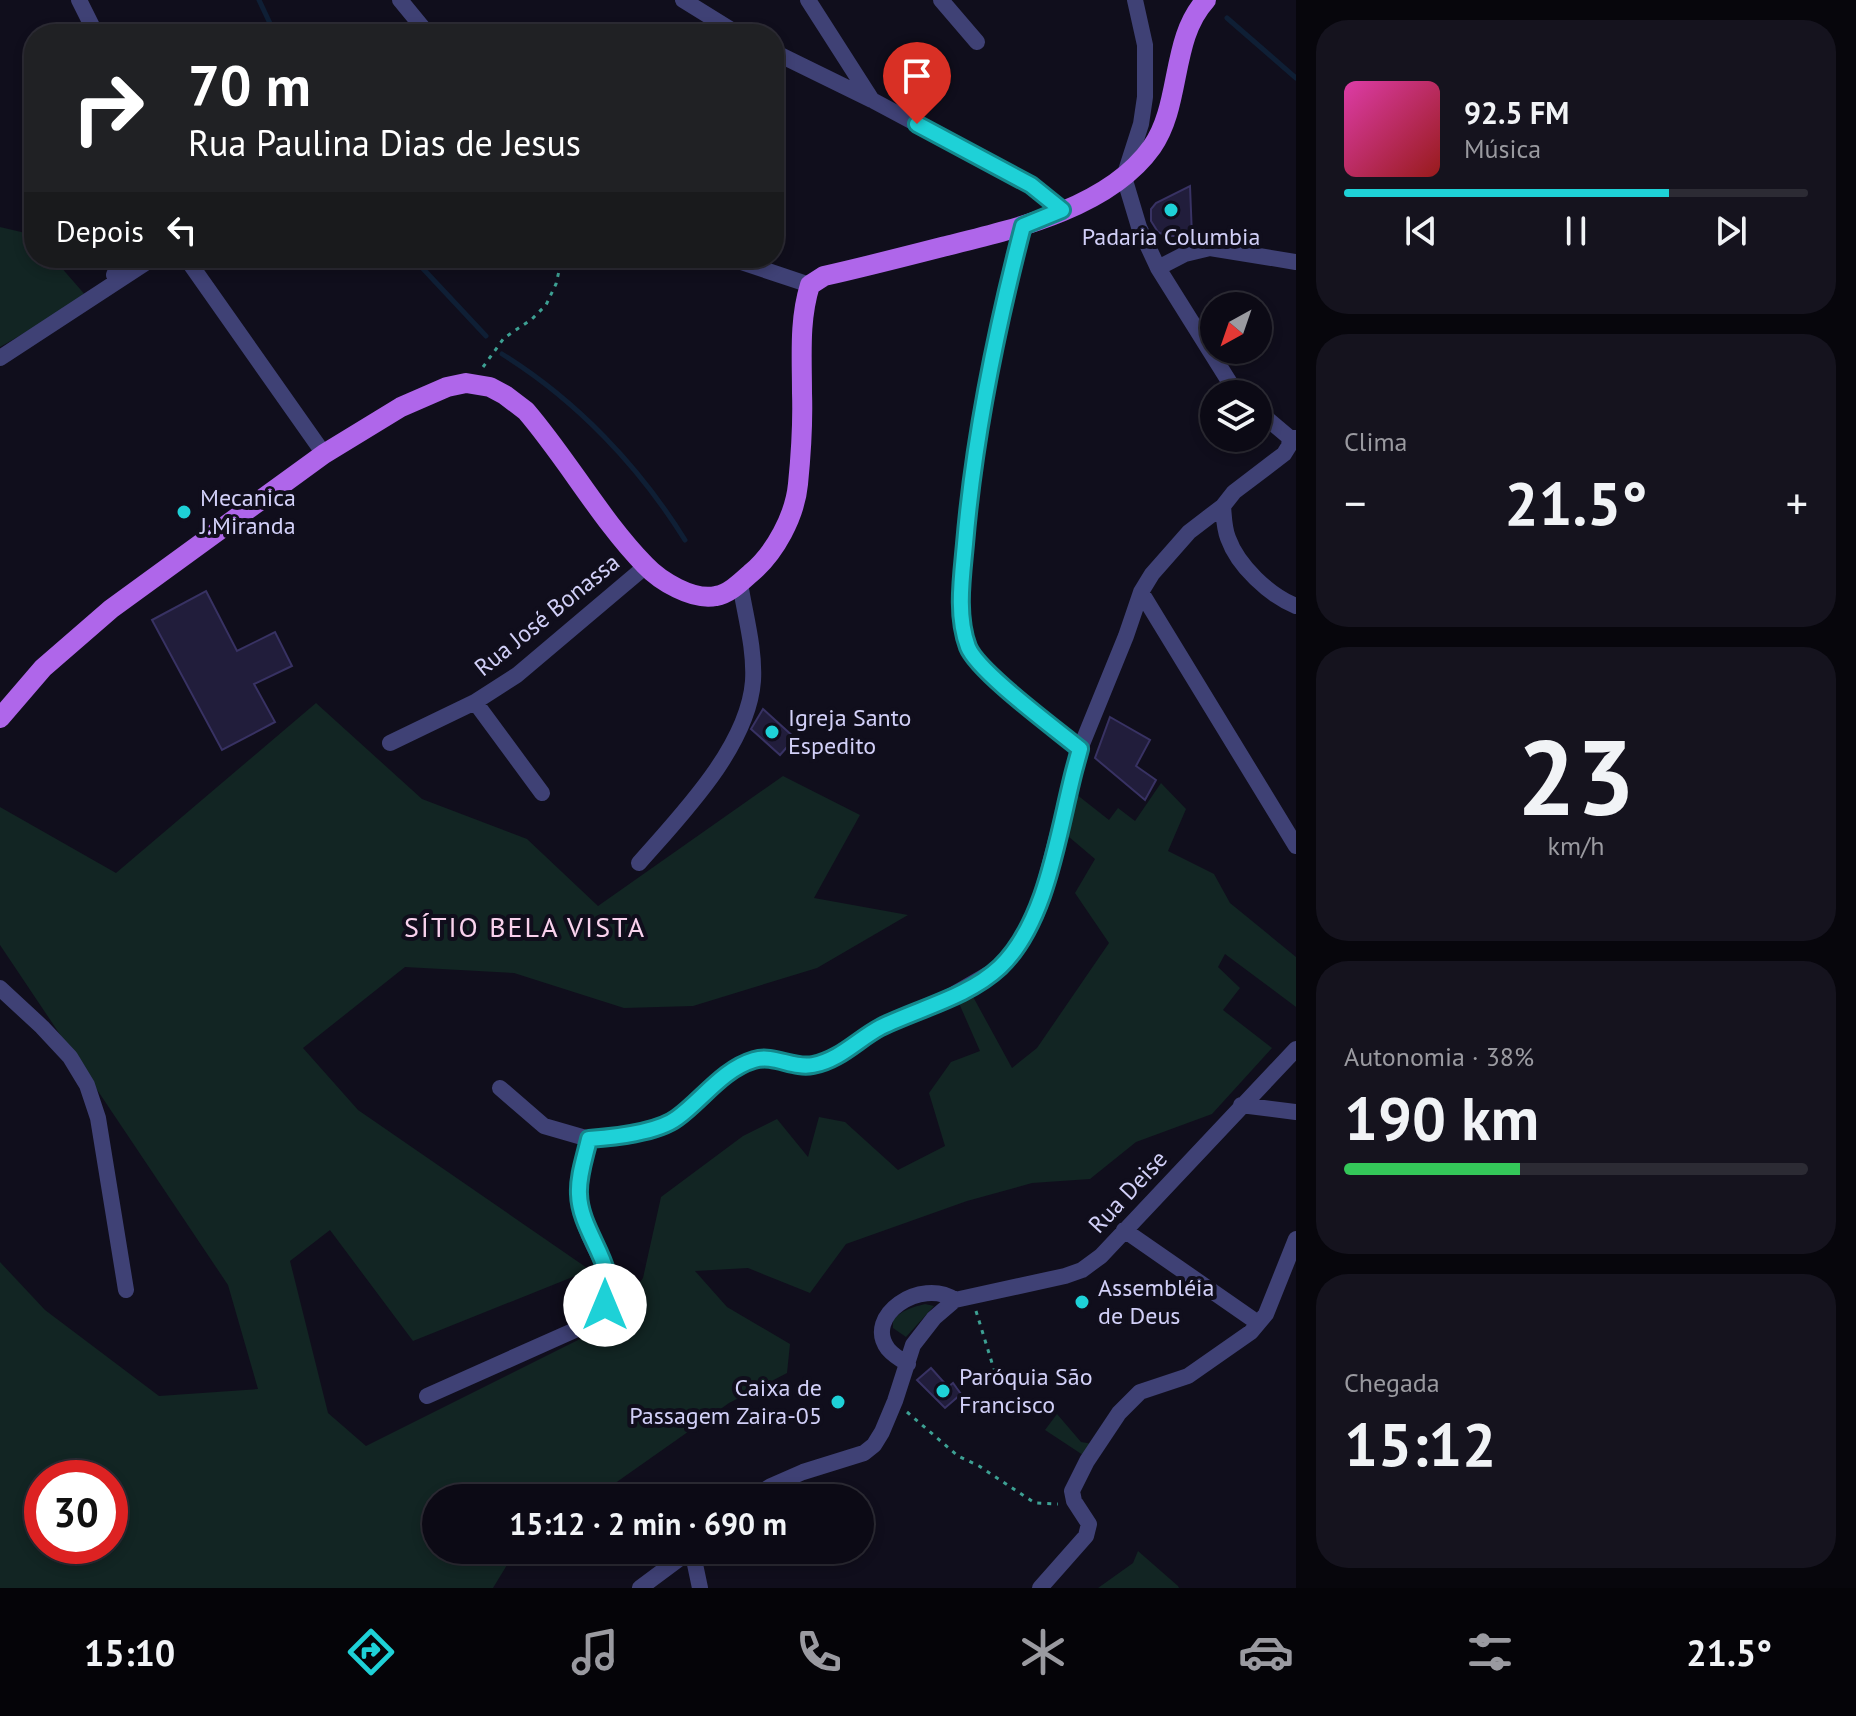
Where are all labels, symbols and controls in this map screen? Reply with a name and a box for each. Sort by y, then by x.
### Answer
pin [883,42,951,124]
text: 70 m [188,49,311,121]
icon: arrive [895,54,939,98]
icon: right [56,56,160,160]
text: 92.5 FM [1464,93,1569,132]
text: Rua Paulina Dias de Jesus [188,119,581,166]
text: Música [1464,132,1541,165]
marker: Padaria Columbia [1162,201,1180,219]
icon: left [160,208,204,252]
icon: previous [1399,209,1443,253]
icon: pause [1554,209,1598,253]
icon: next [1709,209,1753,253]
text: Depois [56,211,144,250]
place label: Padaria Columbia [1082,221,1260,252]
north arrow [1200,292,1272,364]
map controls [1200,292,1272,452]
button: layers [1200,380,1272,452]
text: Clima [1344,425,1407,458]
text: 21.5° [1504,464,1648,542]
text: − [1344,474,1366,531]
text: + [1786,474,1808,531]
place label: Mecanica J.Miranda [199,482,296,541]
marker: Mecanica J.Miranda [175,503,193,521]
street label: Rua José Bonassa [468,547,626,683]
place label: Igreja Santo Espedito [788,702,911,761]
text: 23 [1517,709,1635,844]
marker: Igreja Santo Espedito [763,723,781,741]
text: km/h [1548,829,1605,862]
district label: SÍTIO BELA VISTA [404,908,646,945]
text: Autonomia · 38% [1344,1040,1534,1073]
text: 190 km [1344,1079,1539,1157]
street label: Rua Deise [1082,1144,1174,1239]
position arrow [563,1263,647,1347]
place label: Assembléia de Deus [1098,1272,1214,1331]
marker: Assembléia de Deus [1073,1293,1091,1311]
place label: Paróquia São Francisco [959,1361,1093,1420]
text: Chegada [1344,1366,1440,1399]
place label: Caixa de Passagem Zaira-05 [629,1372,822,1431]
marker: Paróquia São Francisco [934,1382,952,1400]
marker: Caixa de Passagem Zaira-05 [829,1393,847,1411]
text: 15:12 [1344,1405,1496,1483]
speed limit sign: 30 [24,1460,128,1564]
text: 15:12 · 2 min · 690 m [509,1504,787,1543]
icon: directions [343,1624,399,1680]
icon: music [567,1624,623,1680]
icon: phone [791,1624,847,1680]
icon: climate [1015,1624,1071,1680]
icon: car [1238,1624,1294,1680]
icon: filters [1462,1624,1518,1680]
text: 15:10 [84,1629,175,1676]
text: 21.5° [1686,1629,1772,1676]

